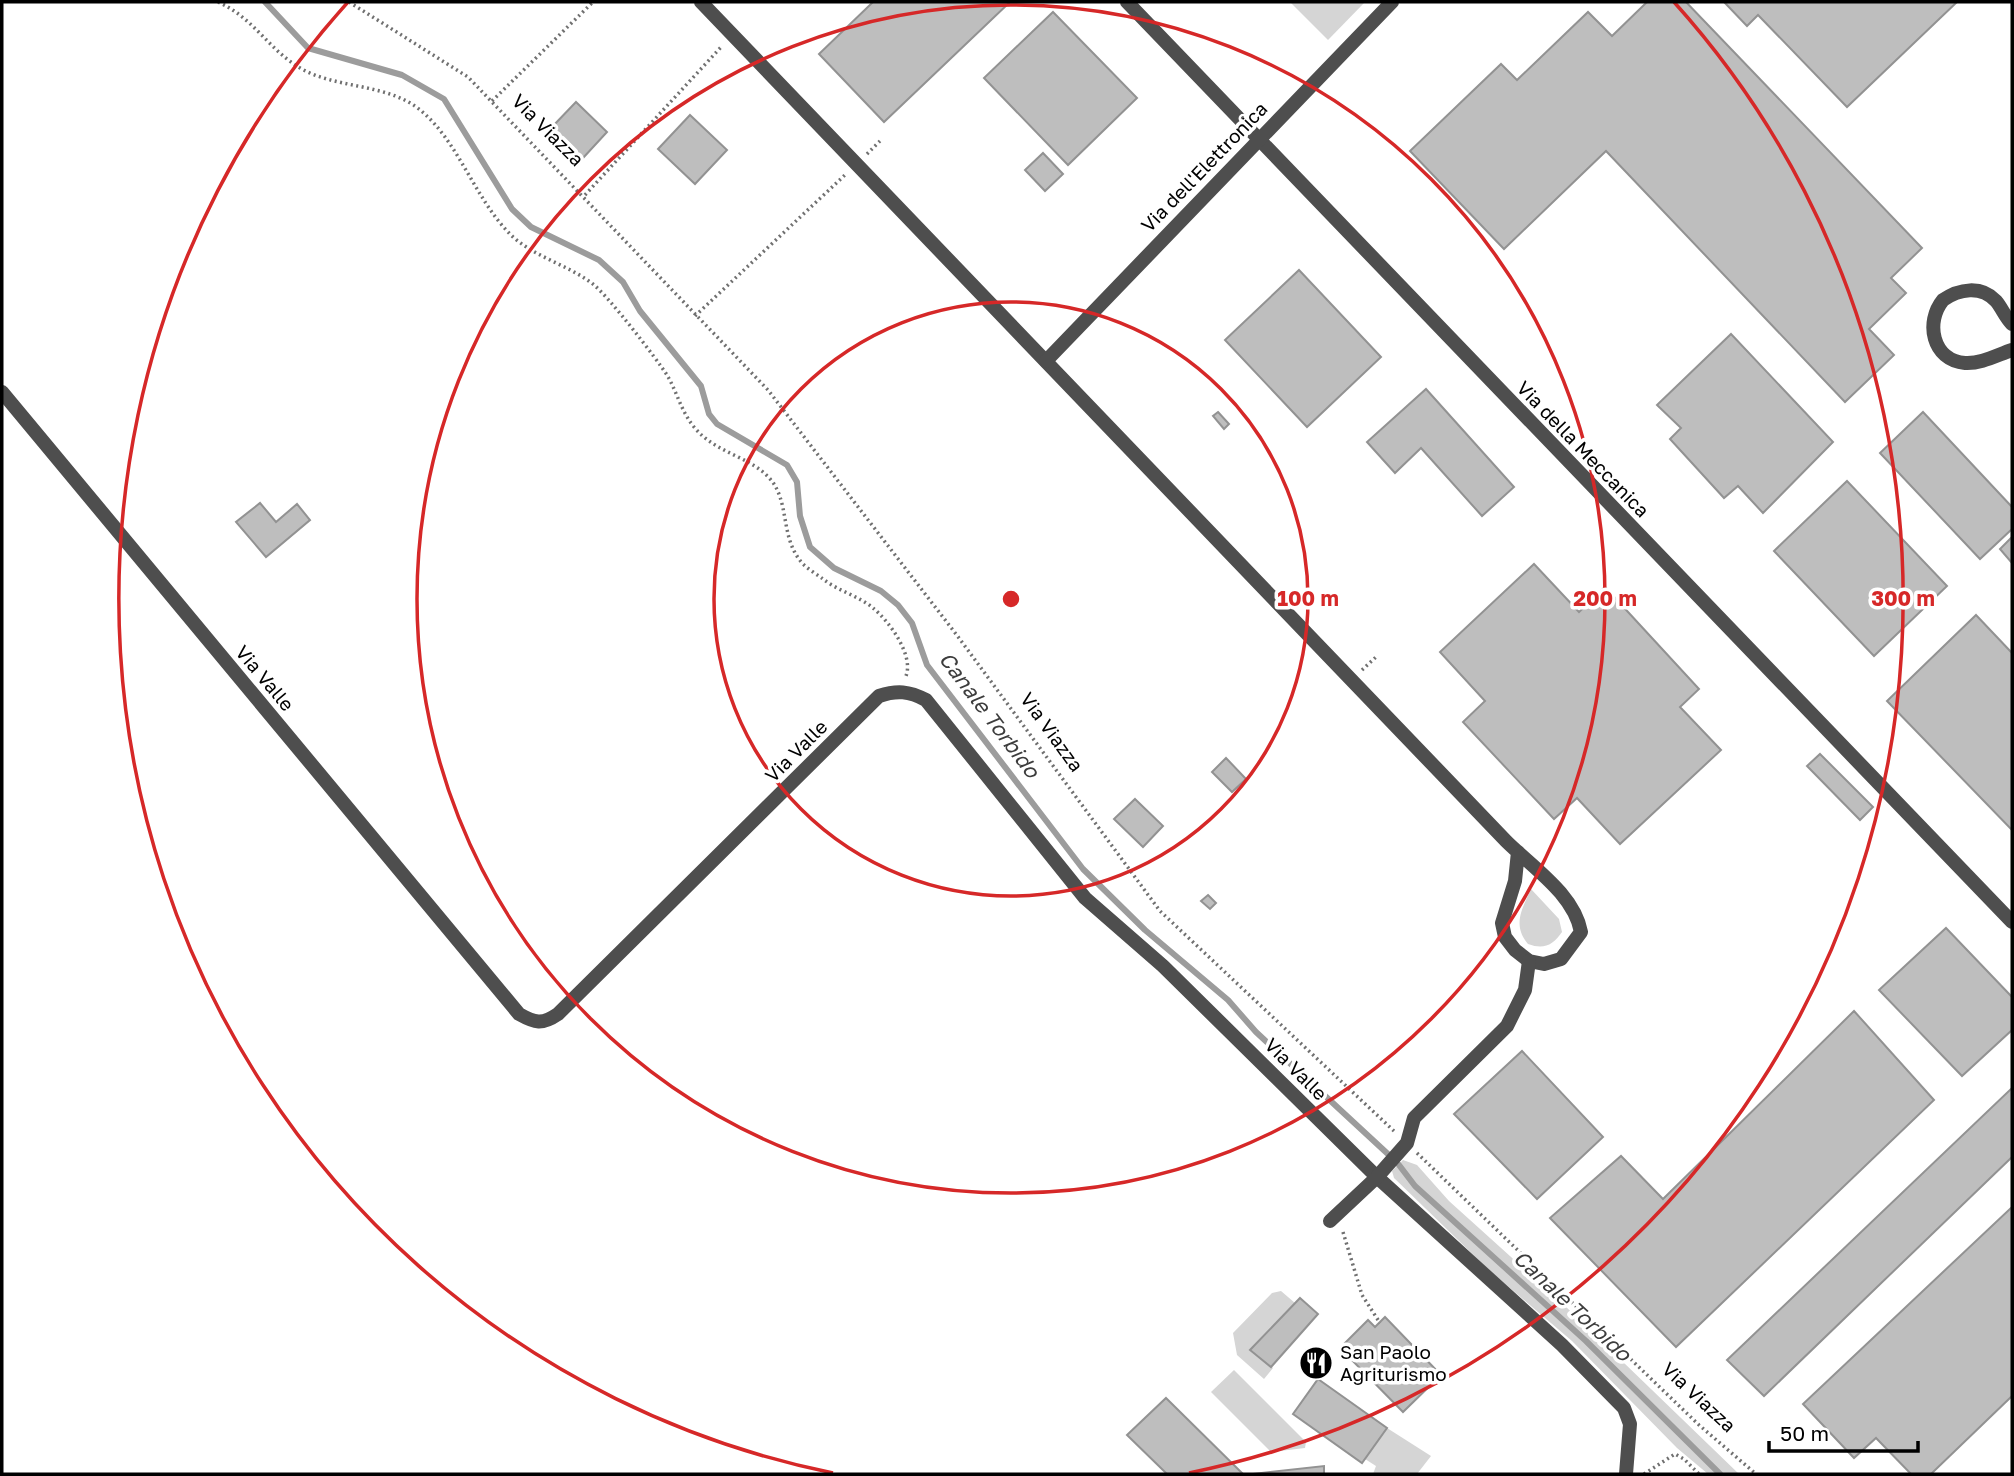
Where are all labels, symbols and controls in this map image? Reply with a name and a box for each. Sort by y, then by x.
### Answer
street label: Via Viazza [508,89,589,170]
street label: Via dell'Elettronica [1136,97,1272,236]
street label: Via della Meccanica [1512,376,1654,522]
text: 100 m [1277,585,1339,611]
text: 200 m [1573,585,1637,611]
text: 300 m [1871,585,1935,611]
centre of rings [999,587,1023,611]
street label: Via Valle [231,640,299,715]
water label: Canale Torbido [934,646,1046,784]
street label: Via Viazza [1016,688,1089,776]
street label: Via Valle [760,715,832,787]
street label: Via Valle [1260,1033,1332,1105]
water label: Canale Torbido [1509,1244,1638,1367]
place label: San Paolo Agriturismo [1340,1340,1447,1385]
restaurant icon: San Paolo Agriturismo [1297,1344,1335,1382]
street label: Via Viazza [1658,1357,1741,1436]
scale bar [1769,1410,1918,1454]
text: 50 m [1780,1420,1829,1446]

